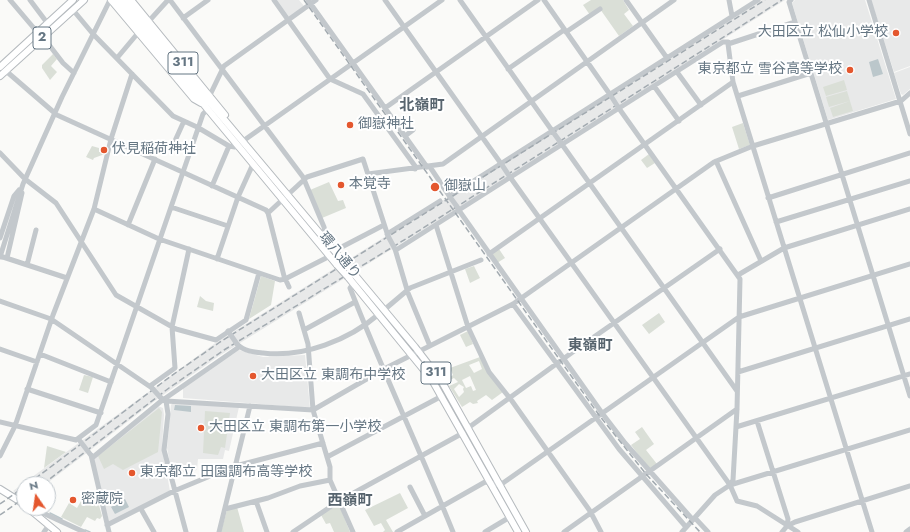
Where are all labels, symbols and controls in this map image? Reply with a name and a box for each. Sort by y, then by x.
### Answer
place label: 大田区立 松仙小学校 [758,25,888,41]
road number: 2 [33,27,51,49]
marker: 大田区立 松仙小学校 [891,28,901,38]
road number: 311 [168,52,198,74]
place label: 東京都立 雪谷高等学校 [698,62,842,78]
marker: 東京都立 雪谷高等学校 [845,65,855,75]
district label: 北嶺町 [400,97,444,115]
place label: 御嶽神社 [358,117,414,133]
marker: 御嶽神社 [345,120,355,130]
place label: 伏見稲荷神社 [112,142,196,158]
marker: 伏見稲荷神社 [99,145,109,155]
place label: 本覚寺 [349,177,391,193]
place label: 御嶽山 [444,179,486,195]
marker: 本覚寺 [336,180,346,190]
marker: 御嶽山 [429,181,441,193]
street label: 環八通り [315,229,363,283]
district label: 東嶺町 [568,337,612,355]
road number: 311 [421,362,451,384]
place label: 大田区立 東調布中学校 [261,368,405,384]
marker: 大田区立 東調布中学校 [248,371,258,381]
place label: 大田区立 東調布第一小学校 [209,420,381,436]
marker: 大田区立 東調布第一小学校 [196,423,206,433]
place label: 東京都立 田園調布高等学校 [140,465,312,481]
marker: 東京都立 田園調布高等学校 [127,468,137,478]
north arrow [16,476,56,516]
text: N [27,477,40,494]
place label: 密蔵院 [81,492,123,508]
district label: 西嶺町 [328,492,372,510]
marker: 密蔵院 [68,495,78,505]

